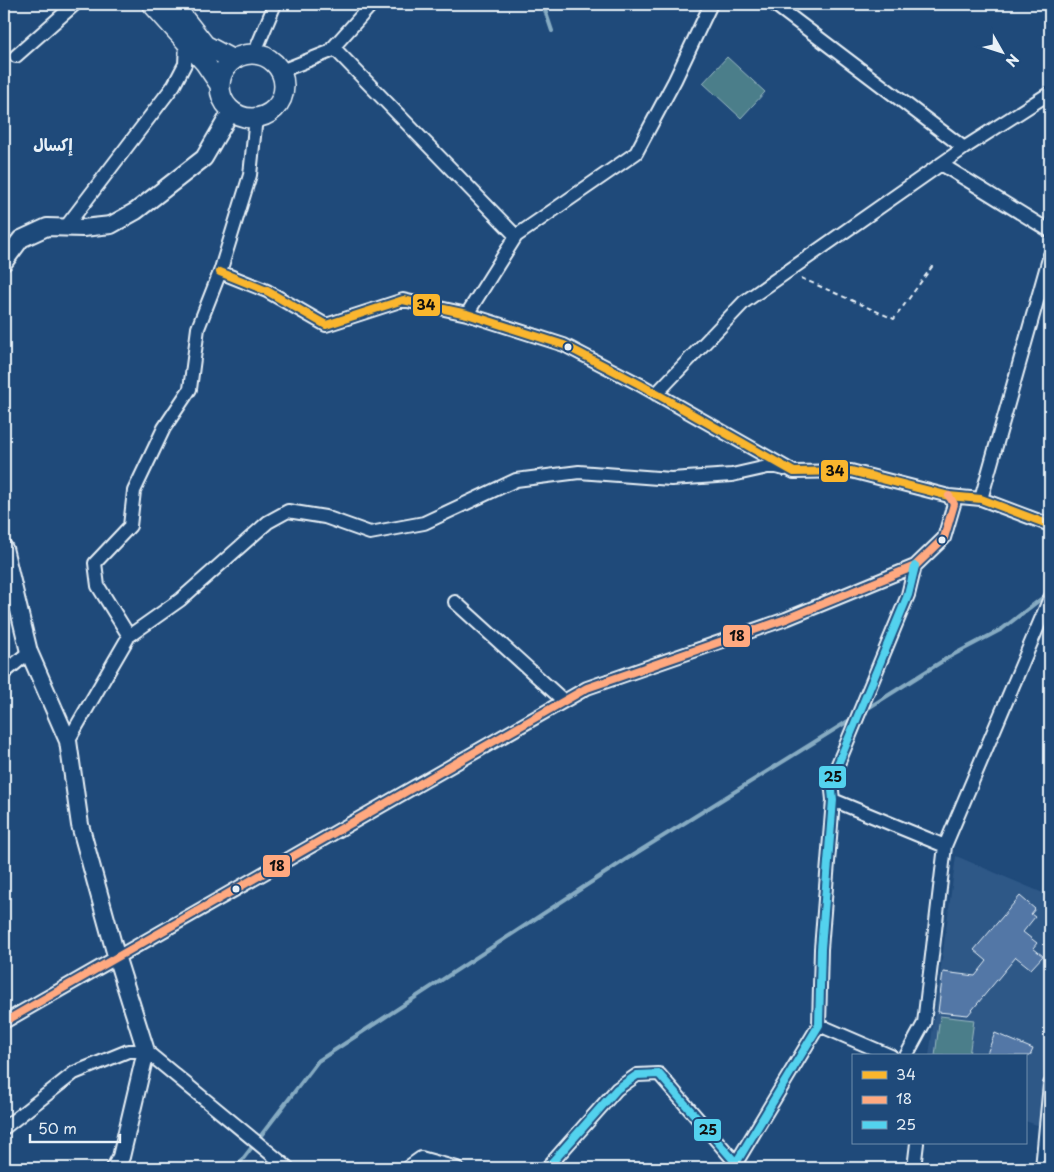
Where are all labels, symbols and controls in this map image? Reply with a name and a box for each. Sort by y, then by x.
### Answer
north arrow [976,28,1026,78]
text: N [1001,50,1024,71]
district label: إكسال [33,132,73,156]
line badge: 34 [412,293,441,317]
text: 34 [417,294,436,315]
unlabelled marker [563,342,573,352]
line badge: 34 [820,459,849,483]
text: 34 [826,460,845,481]
unlabelled marker [937,535,947,545]
line badge: 18 [722,624,751,648]
text: 18 [729,625,745,646]
line badge: 25 [818,765,847,789]
text: 25 [824,766,842,787]
line badge: 18 [262,854,291,878]
text: 18 [269,855,285,876]
unlabelled marker [231,884,241,894]
legend [852,1054,1026,1144]
text: 34 [896,1062,916,1085]
text: 18 [896,1086,912,1109]
scale bar [30,1112,120,1144]
text: 25 [896,1112,916,1135]
text: 50 m [38,1116,77,1139]
line badge: 25 [693,1118,722,1142]
text: 25 [699,1119,717,1140]

